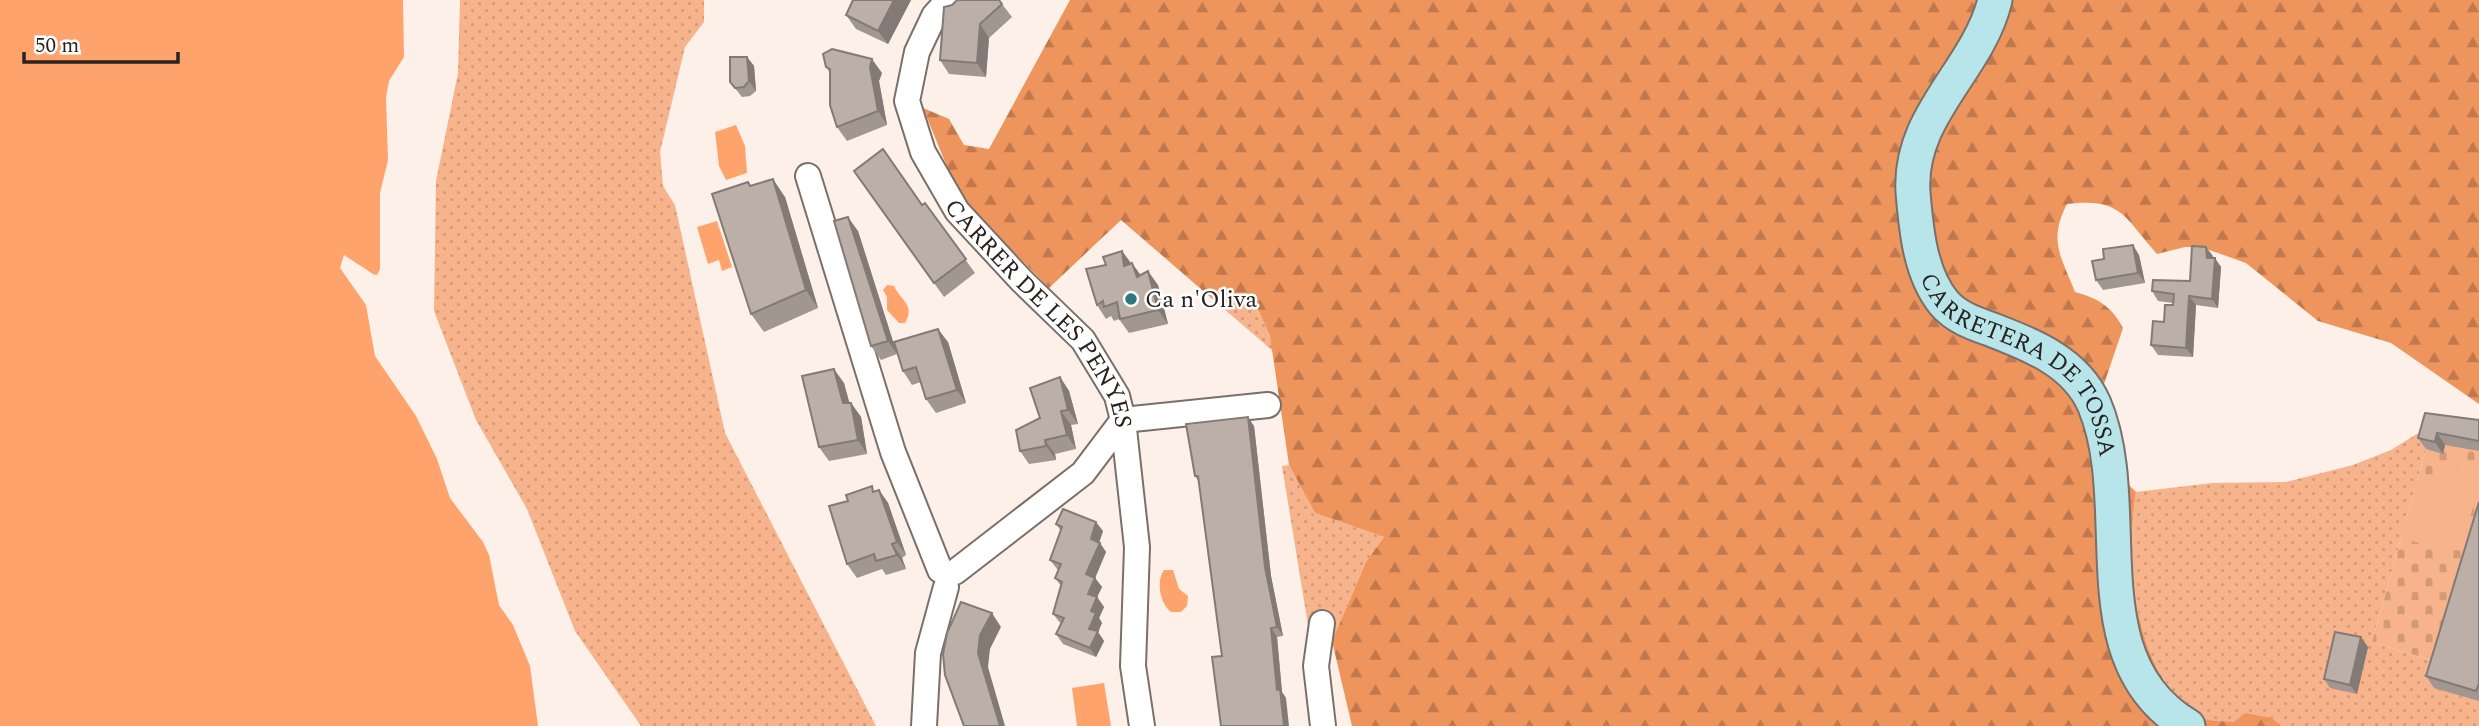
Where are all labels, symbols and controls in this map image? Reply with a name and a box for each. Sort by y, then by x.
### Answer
scale bar [24,21,178,65]
text: 50 m [35,30,79,62]
street label: CARRER DE LES PENYES [935,193,1141,430]
street label: CARRETERA DE TOSSA [1910,267,2125,460]
place label: Ca n'Oliva [1145,282,1258,318]
marker: Ca n'Oliva [1123,291,1139,307]

